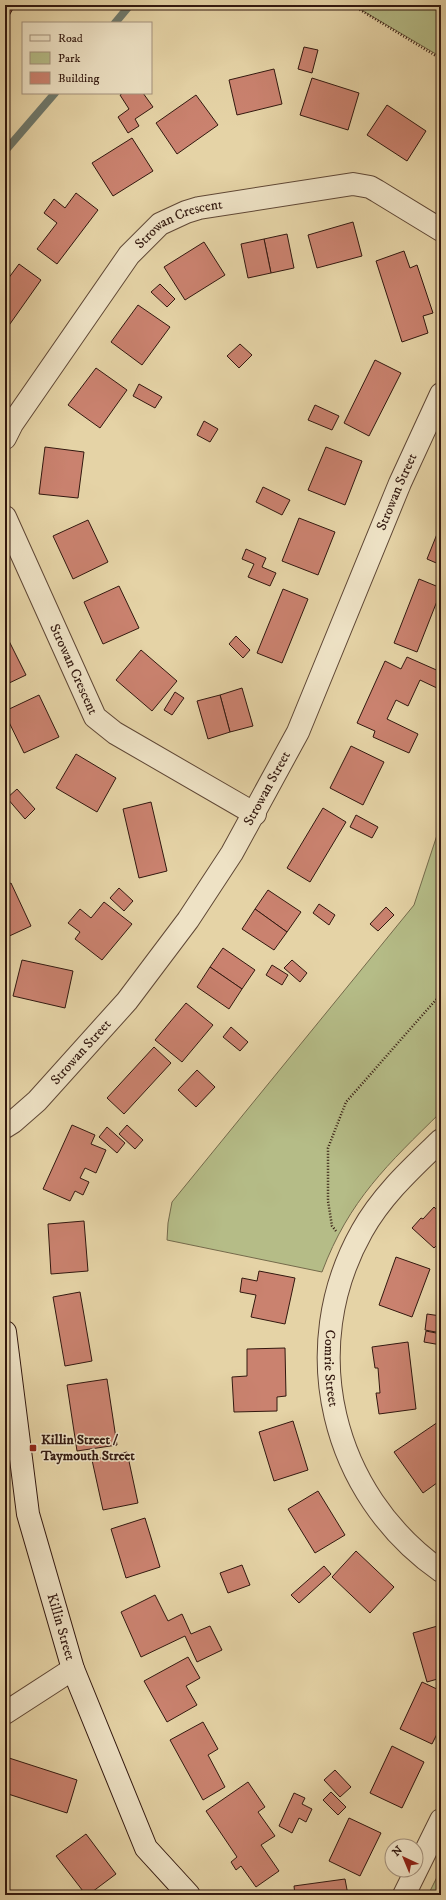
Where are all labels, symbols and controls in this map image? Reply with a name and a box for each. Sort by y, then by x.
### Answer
legend [22,22,152,94]
text: Road [58,31,83,46]
text: Park [58,51,80,66]
text: Building [58,71,99,86]
street label: Strowan Crescent [131,195,224,253]
street label: Strowan Street [373,450,422,533]
street label: Strowan Crescent [45,621,102,718]
street label: Strowan Street [240,748,295,829]
street label: Strowan Street [47,1015,115,1089]
street label: Comrie Street [320,1329,342,1409]
place label: Killin Street / Taymouth Street [40,1431,135,1465]
marker: Killin Street / Taymouth Street [28,1443,38,1453]
street label: Killin Street [43,1591,79,1663]
north arrow [384,1838,424,1878]
text: N [390,1843,406,1860]

